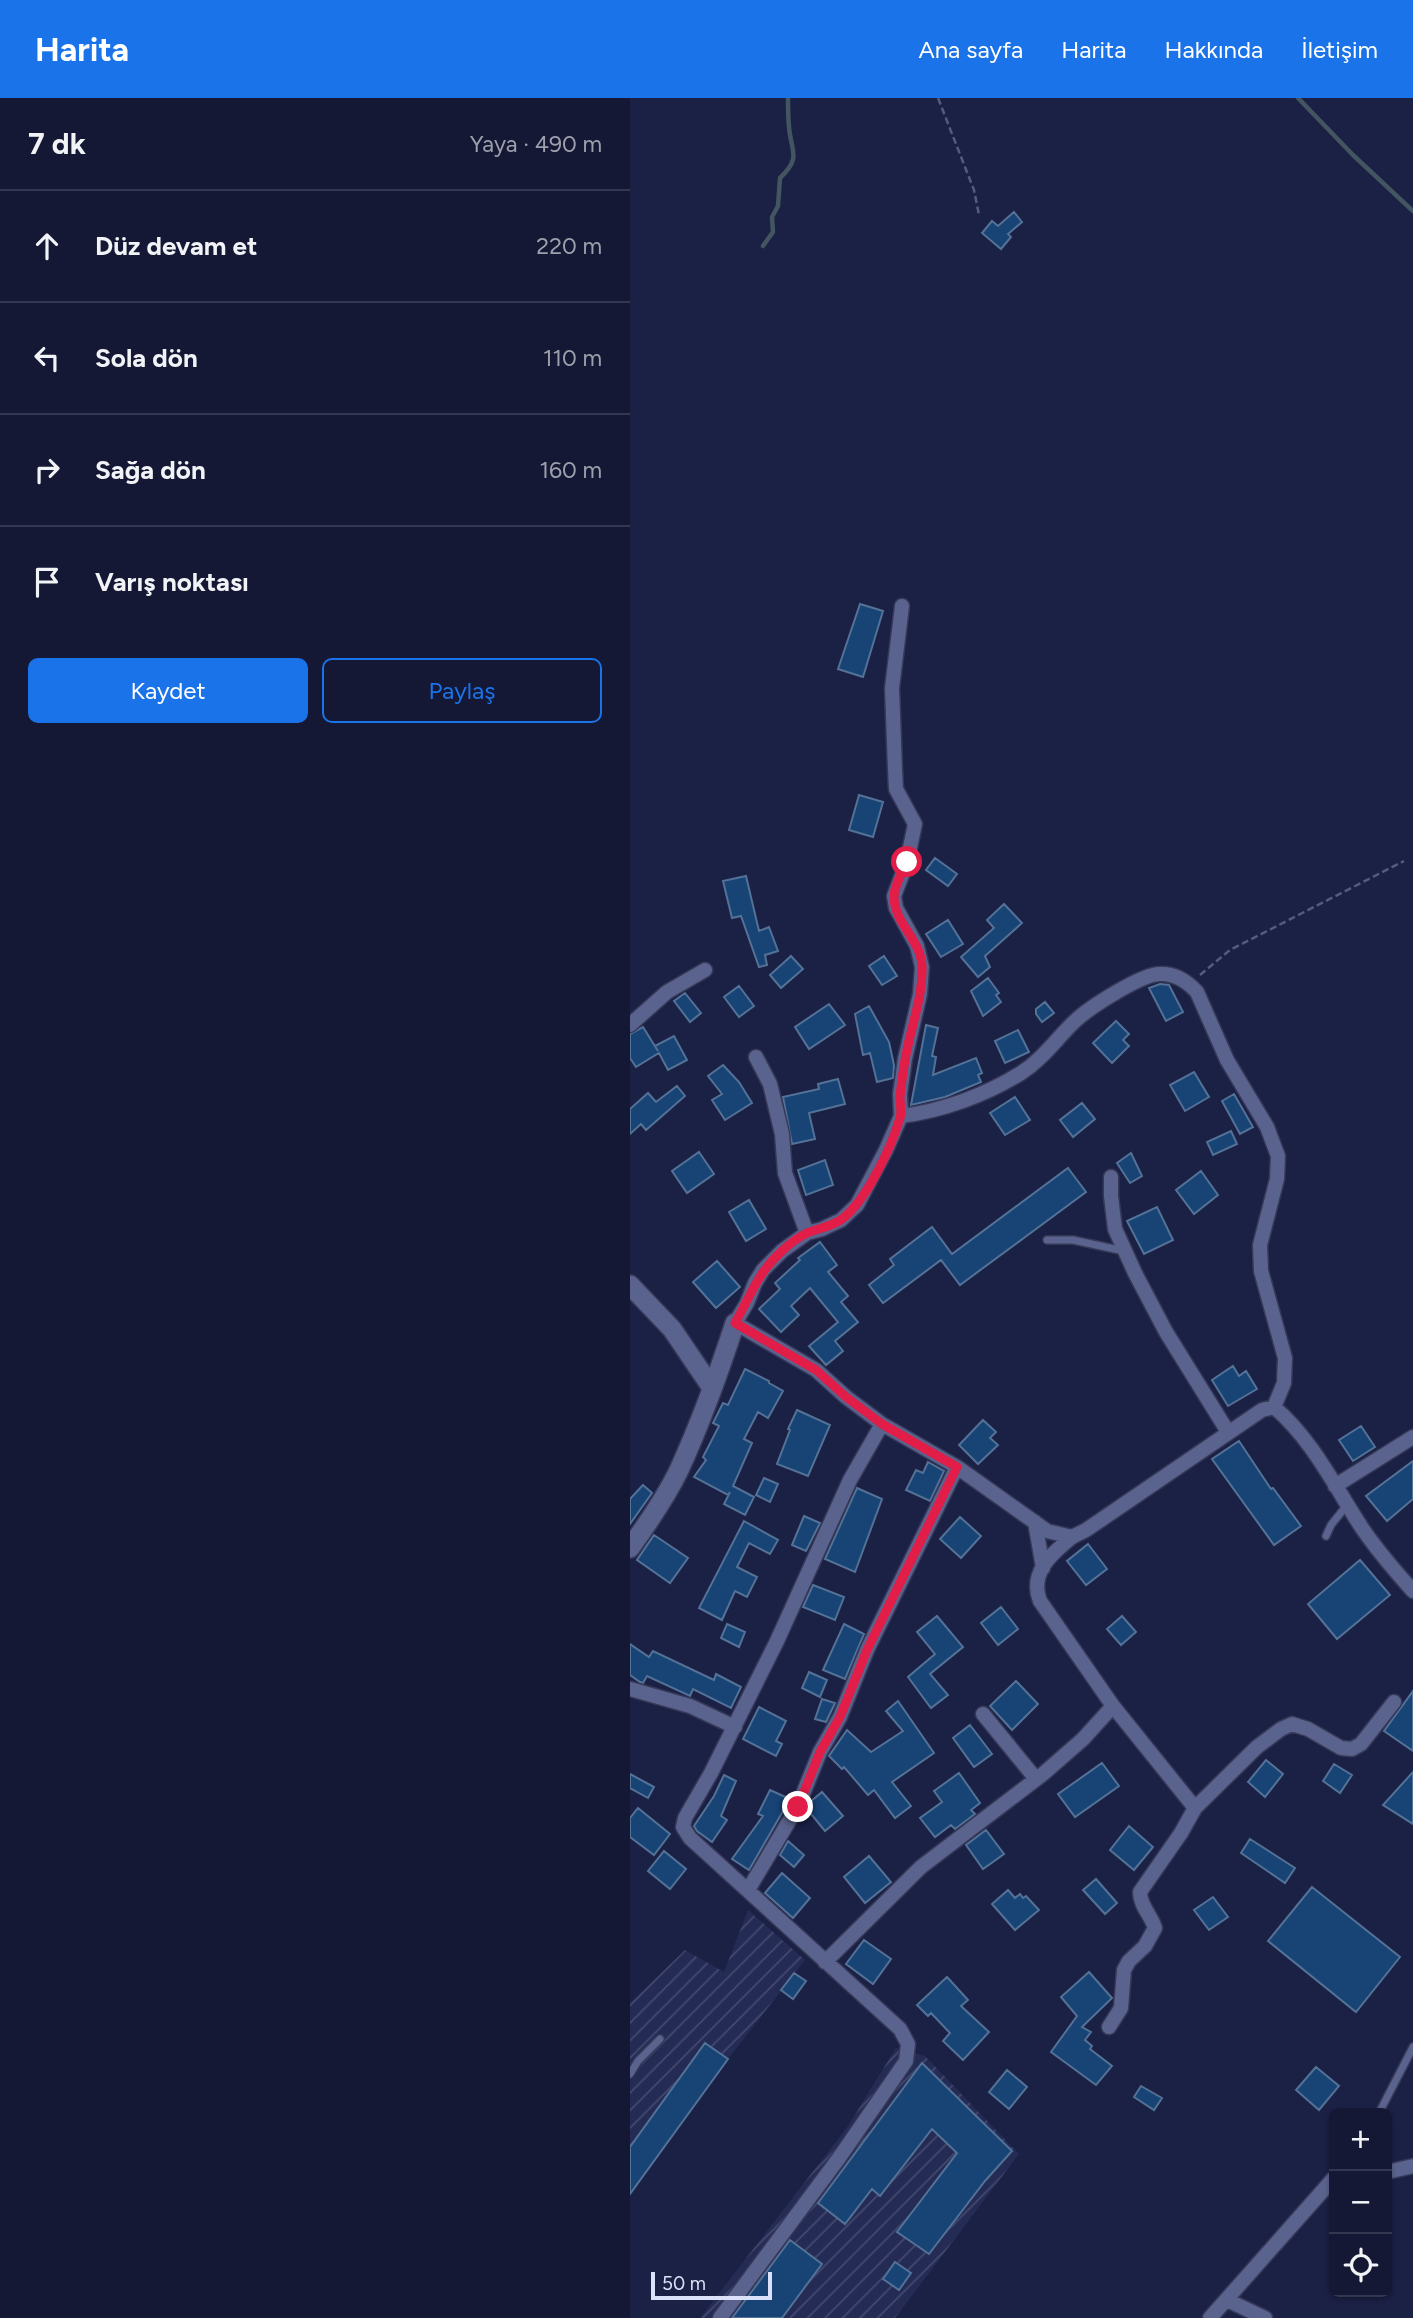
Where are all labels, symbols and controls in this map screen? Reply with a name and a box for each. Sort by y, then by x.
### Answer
text: Harita [35,30,129,69]
text: Ana sayfa [918,35,1023,64]
text: Harita [1061,35,1126,64]
text: Hakkında [1164,35,1263,64]
text: İletişim [1301,35,1378,64]
text: 7 dk [28,125,86,162]
text: Yaya · 490 m [470,130,602,158]
icon: ahead [28,227,66,265]
text: Düz devam et [95,230,257,262]
text: 220 m [536,232,602,260]
icon: left [28,339,66,377]
text: Sola dön [95,342,198,374]
text: 110 m [543,344,602,372]
icon: right [28,451,66,489]
text: Sağa dön [95,454,206,486]
text: 160 m [539,456,602,484]
icon: arrive [28,563,66,601]
text: Varış noktası [95,566,249,598]
button: Kaydet [28,658,308,723]
button: Paylaş [322,658,602,723]
route start [891,846,922,877]
route end [782,1791,813,1822]
map controls [1329,2108,1392,2297]
button: + [1329,2108,1392,2171]
button: − [1329,2171,1392,2234]
button: locate [1329,2234,1392,2297]
scale bar [651,2269,772,2301]
text: 50 m [662,2272,706,2295]

